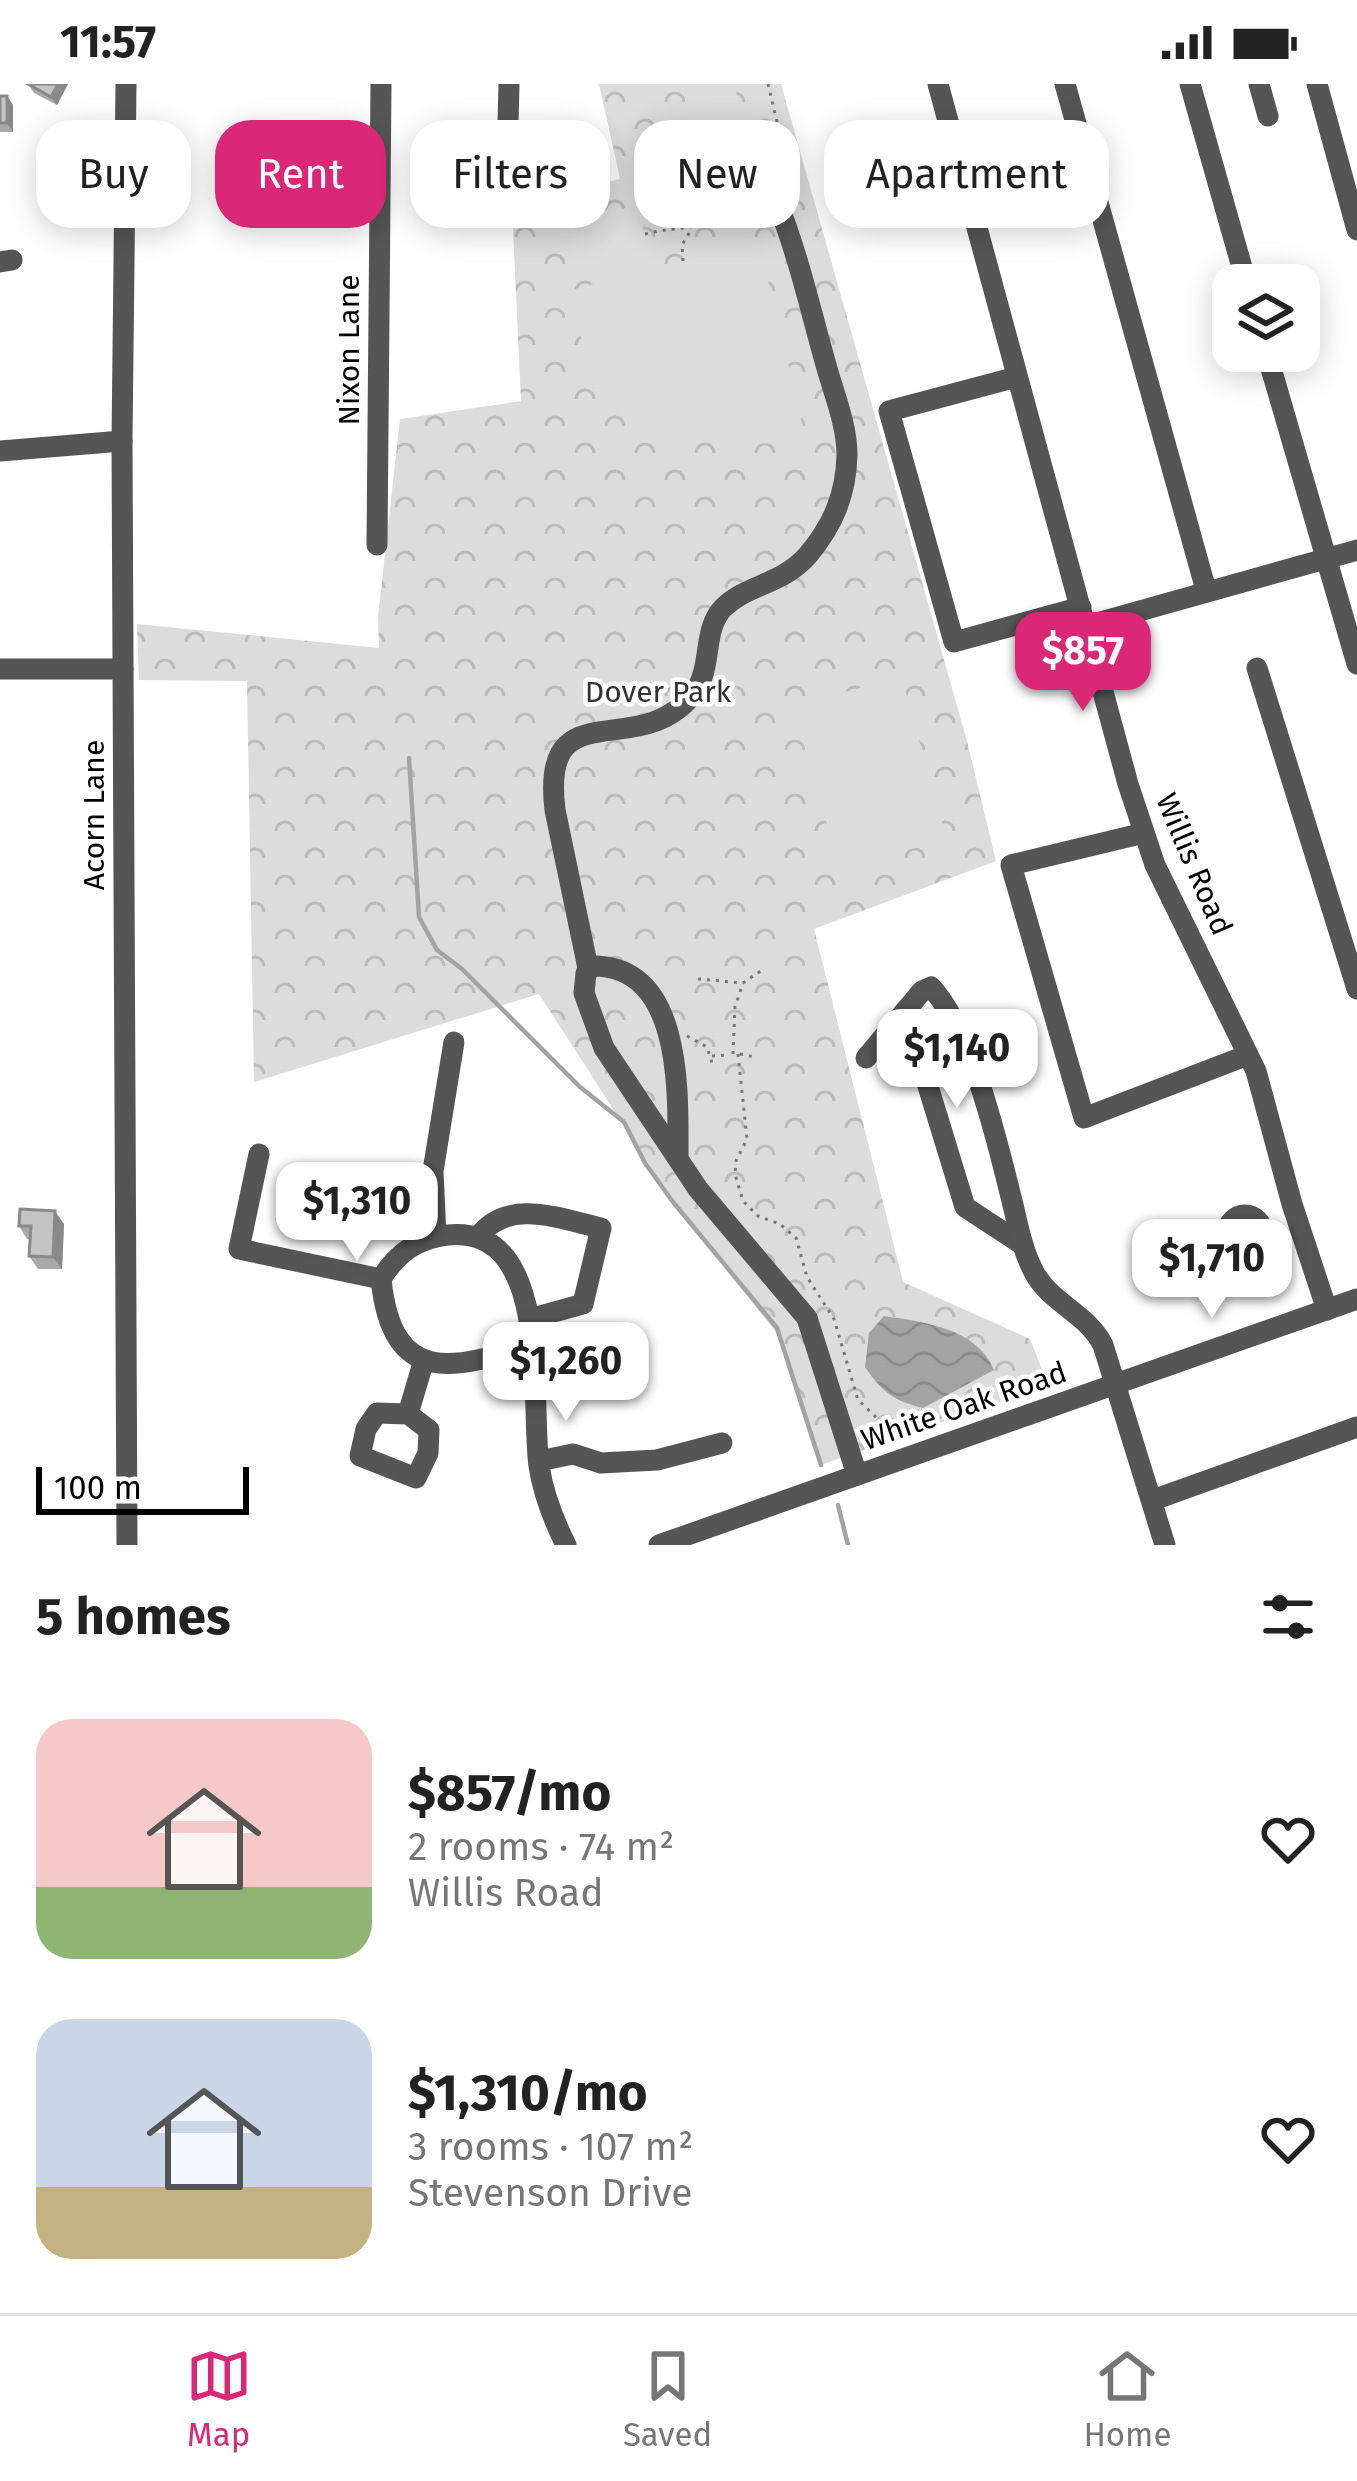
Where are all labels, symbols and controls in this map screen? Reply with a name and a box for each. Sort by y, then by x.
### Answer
text: 11:57 [60,15,156,69]
chip: Buy [36,120,191,228]
chip: Rent [215,120,386,228]
chip: Filters [410,120,610,228]
chip: New [634,120,800,228]
chip: Apartment [824,120,1109,228]
map controls [1212,264,1320,372]
button: layers [1212,264,1320,372]
street label: Nixon Lane [331,274,367,426]
pin: $857 [1012,612,1154,714]
text: $857 [1042,628,1124,674]
park label: Dover Park [585,674,732,710]
street label: Acorn Lane [76,740,112,890]
street label: Willis Road [1148,788,1240,940]
pin: $1,140 [859,1009,1055,1111]
text: $1,140 [904,1025,1010,1071]
pin: $1,310 [259,1162,455,1264]
text: $1,310 [303,1178,411,1224]
pin: $1,710 [1114,1219,1310,1321]
text: $1,710 [1159,1235,1265,1281]
pin: $1,260 [468,1322,664,1424]
text: $1,260 [510,1338,622,1384]
street label: White Oak Road [857,1354,1071,1458]
scale bar [36,1461,249,1514]
text: 100 m [54,1468,142,1508]
icon: filters [1255,1584,1321,1650]
text: 5 homes [36,1586,231,1648]
text: $857/mo [408,1762,611,1824]
icon: home [132,1767,276,1911]
icon: heart [1255,1806,1321,1872]
text: 2 rooms · 74 m² [408,1824,674,1870]
text: Willis Road [408,1870,604,1916]
text: $1,310/mo [408,2062,648,2124]
icon: home [132,2067,276,2211]
icon: heart [1255,2106,1321,2172]
text: 3 rooms · 107 m² [408,2124,693,2170]
text: Stevenson Drive [408,2170,693,2216]
tab: Map [186,2343,252,2455]
tab: Saved [623,2343,712,2455]
tab: Home [1083,2343,1171,2455]

